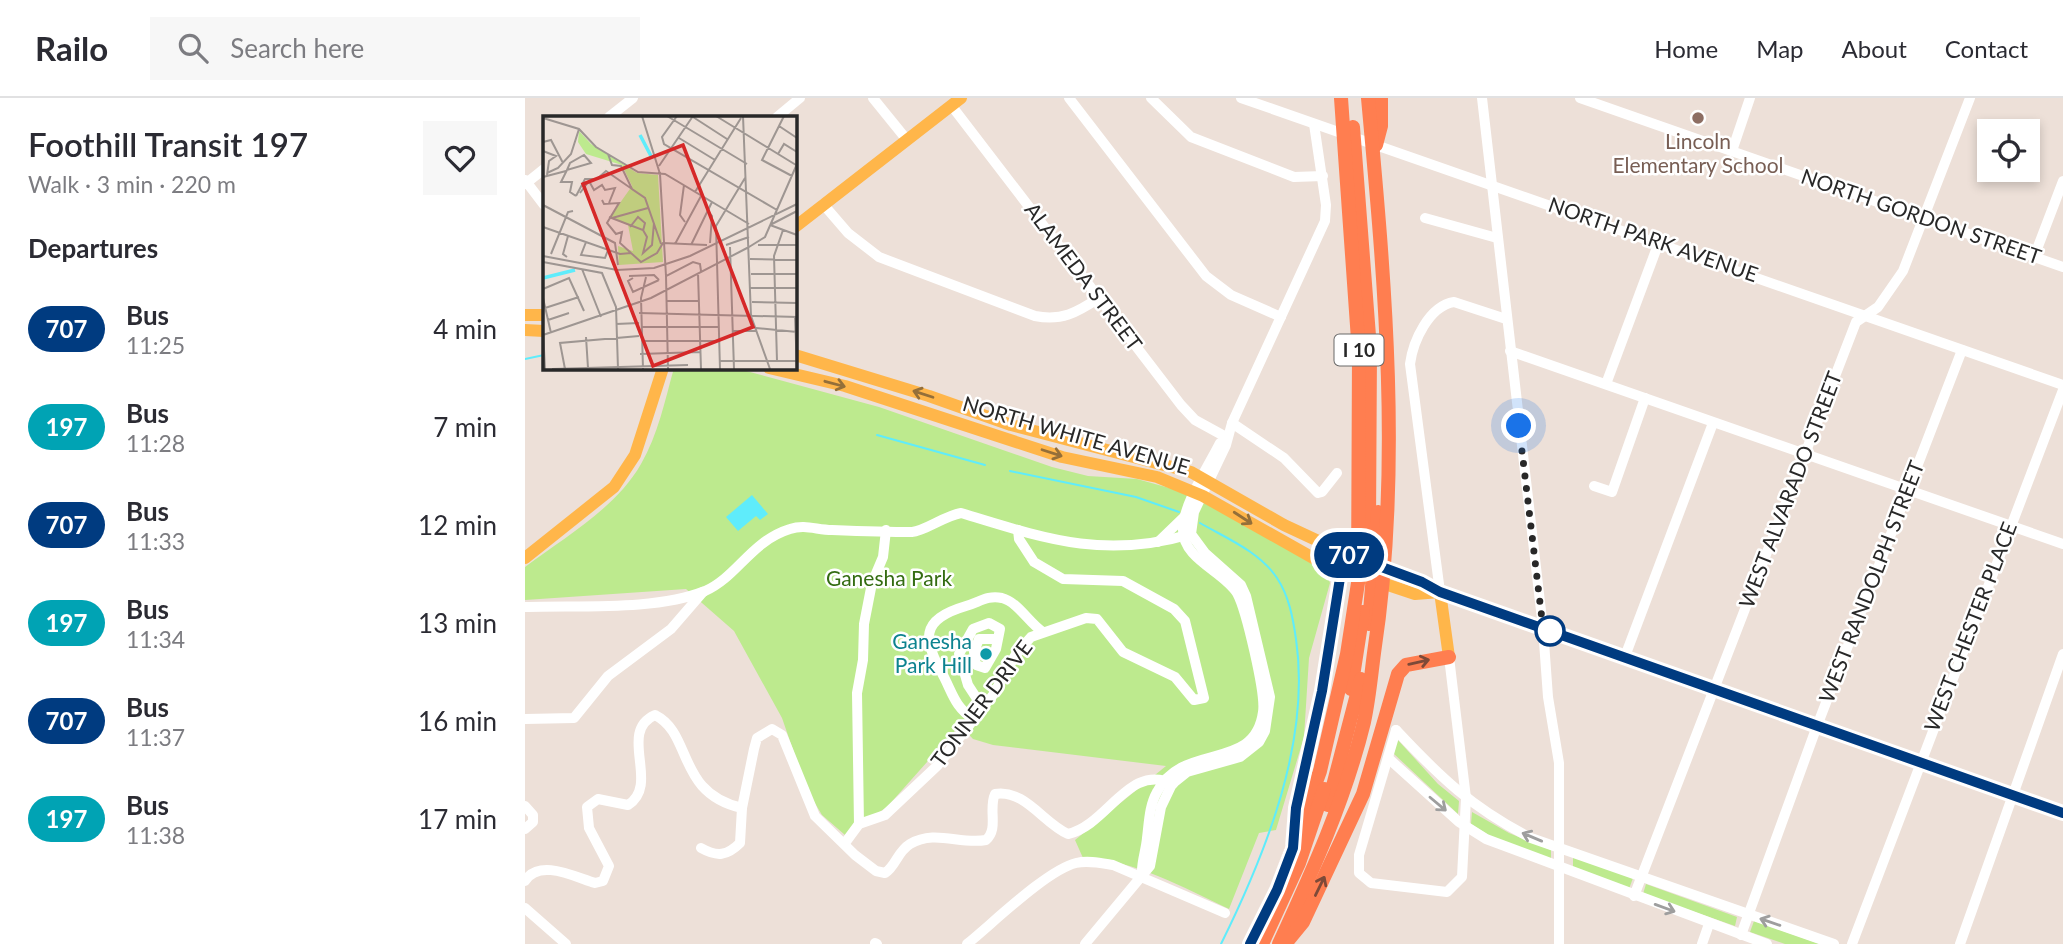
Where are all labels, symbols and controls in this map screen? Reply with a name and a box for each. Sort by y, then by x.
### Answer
search box [150,17,640,80]
text: Railo [35,28,108,68]
icon: search [174,29,212,67]
text: Search here [230,32,364,64]
text: Home [1654,34,1718,63]
text: Map [1756,34,1804,63]
text: About [1842,34,1907,63]
text: Contact [1945,34,2028,63]
marker: Lincoln Elementary School [1690,110,1706,126]
inset map [543,116,796,369]
map controls [1977,119,2040,182]
button: locate [1977,119,2040,182]
button: heart [423,121,497,195]
text: Foothill Transit 197 [28,124,308,164]
place label: Lincoln Elementary School [1612,128,1784,177]
street label: NORTH GORDON STREET [1798,163,2045,269]
text: Walk · 3 min · 220 m [28,170,236,198]
street label: NORTH PARK AVENUE [1545,191,1762,286]
street label: ALAMEDA STREET [1020,197,1148,356]
text: Departures [28,232,158,264]
text: Bus [126,299,169,331]
text: 4 min [433,313,497,345]
text: 707 [46,314,87,343]
text: 11:25 [126,331,185,359]
road number: I 10 [1335,334,1383,366]
street label: WEST ALVARADO STREET [1733,367,1847,611]
one-way arrow [824,378,846,391]
one-way arrow [912,387,934,400]
street label: NORTH WHITE AVENUE [960,390,1193,479]
text: Bus [126,397,169,429]
your location [1501,408,1536,443]
text: 7 min [433,411,497,443]
text: 197 [46,412,87,441]
text: 11:28 [126,429,185,457]
one-way arrow [1041,447,1063,460]
street label: WEST RANDOLPH STREET [1813,456,1929,706]
text: Bus [126,495,169,527]
text: 12 min [418,509,497,541]
text: 707 [46,510,87,539]
one-way arrow [1232,512,1252,526]
street label: WEST CHESTER PLACE [1918,518,2021,735]
text: 11:33 [126,527,185,555]
line badge: 707 [1309,532,1389,578]
text: 707 [1328,540,1370,569]
park label: Ganesha Park [826,565,952,590]
text: Bus [126,593,169,625]
text: 13 min [418,607,497,639]
text: 197 [46,608,87,637]
unlabelled marker [1535,616,1565,646]
text: 11:34 [126,625,185,653]
place label: Ganesha Park Hill [892,628,972,677]
street label: TONNER DRIVE [925,635,1037,772]
marker: Ganesha Park Hill [978,646,994,662]
one-way arrow [1407,654,1430,668]
text: Bus [126,691,169,723]
text: 16 min [418,705,497,737]
text: 707 [46,706,87,735]
text: 11:37 [126,723,185,751]
text: Bus [126,789,169,821]
one-way arrow [1429,796,1447,812]
text: 17 min [418,803,497,835]
text: 197 [46,804,87,833]
text: 11:38 [126,821,185,849]
one-way arrow [1522,830,1544,843]
one-way arrow [1314,876,1328,897]
one-way arrow [1654,902,1676,915]
one-way arrow [1759,915,1781,927]

